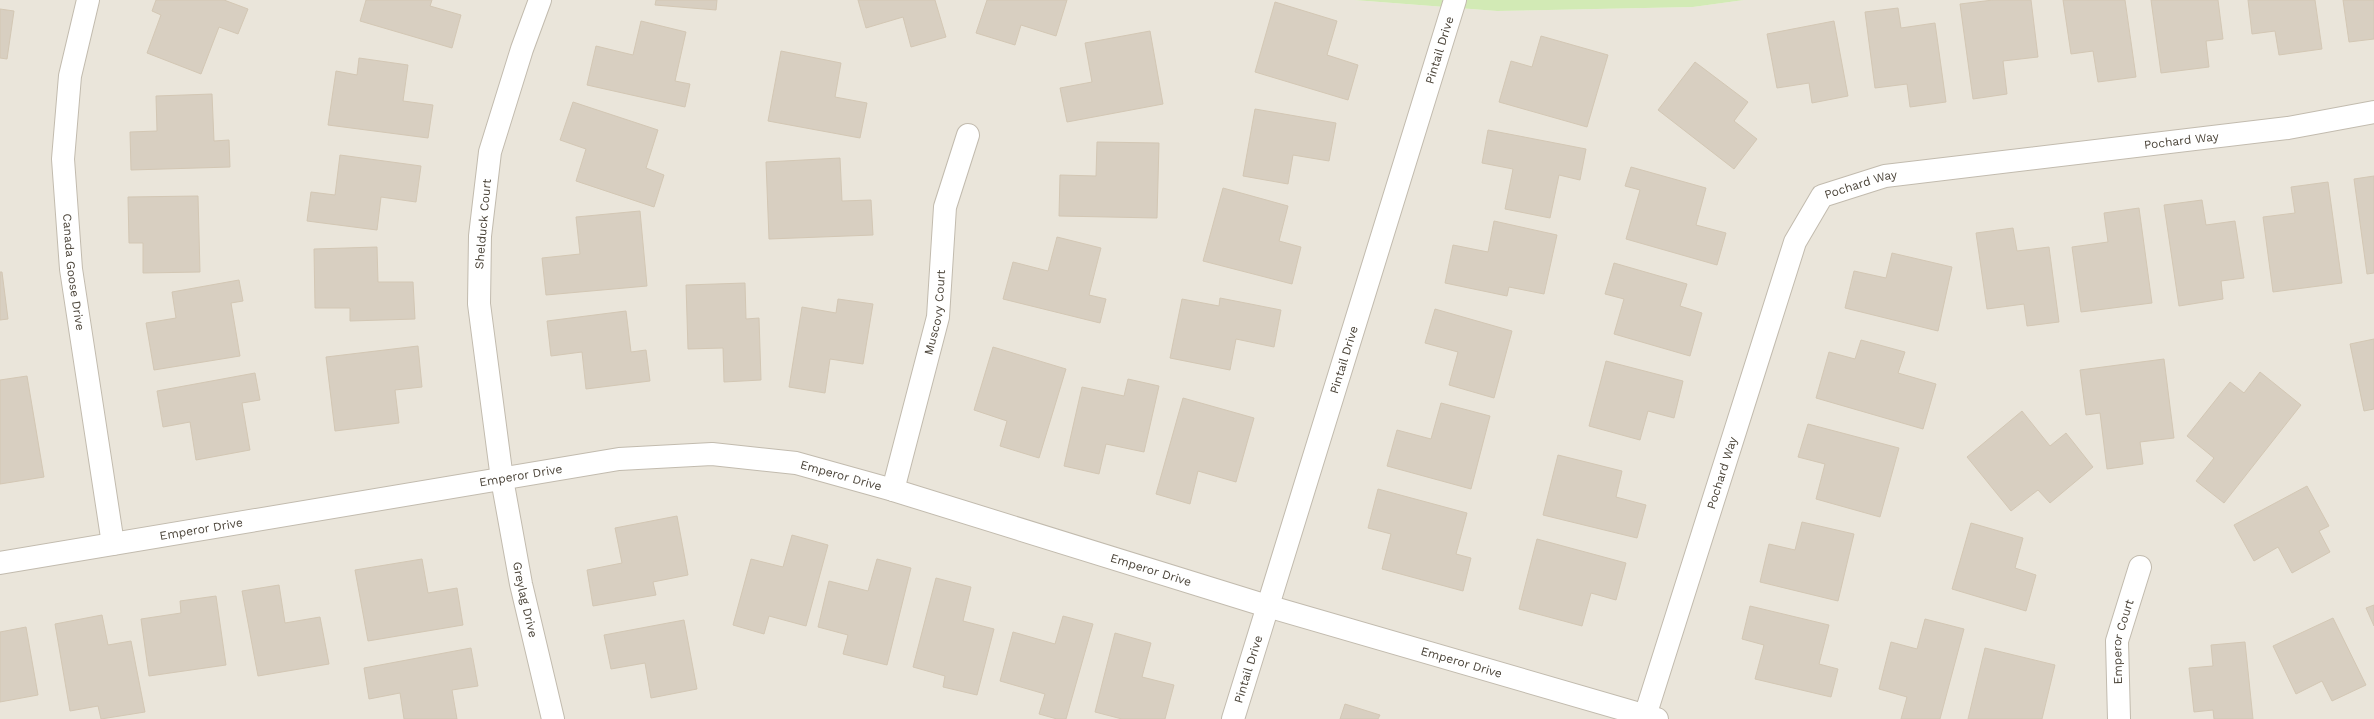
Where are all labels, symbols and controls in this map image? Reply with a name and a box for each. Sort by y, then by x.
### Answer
street label: Pintail Drive [1422,15,1457,86]
street label: Pochard Way [2143,129,2220,152]
street label: Pochard Way [1823,168,1899,202]
street label: Shelduck Court [472,178,494,270]
street label: Canada Goose Drive [60,213,87,332]
street label: Muscovy Court [921,269,948,357]
street label: Pintail Drive [1327,324,1361,395]
street label: Pochard Way [1704,434,1740,511]
street label: Emperor Drive [799,458,883,494]
street label: Emperor Drive [478,462,563,489]
street label: Emperor Drive [159,515,244,543]
street label: Emperor Drive [1109,551,1193,589]
street label: Greylag Drive [510,561,540,639]
street label: Emperor Court [2110,598,2137,685]
street label: Pintail Drive [1231,634,1265,705]
street label: Emperor Drive [1419,644,1504,681]

